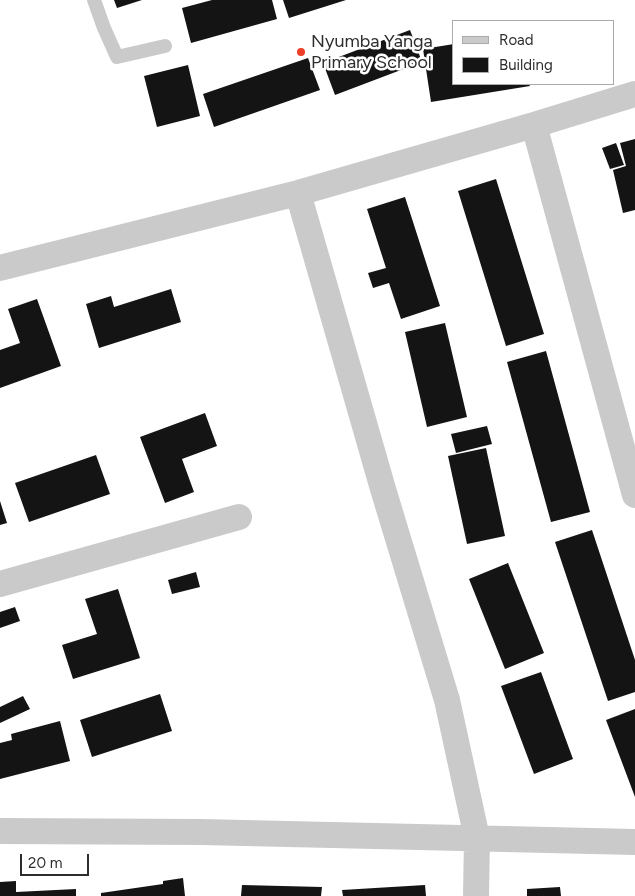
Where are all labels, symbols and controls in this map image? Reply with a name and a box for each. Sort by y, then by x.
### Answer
legend [452,20,615,85]
place label: Nyumba Yanga Primary School [311,31,433,74]
text: Road [499,31,534,49]
marker: Nyumba Yanga Primary School [295,46,307,58]
text: Building [499,56,553,74]
scale bar [22,844,91,876]
text: 20 m [28,854,62,872]

